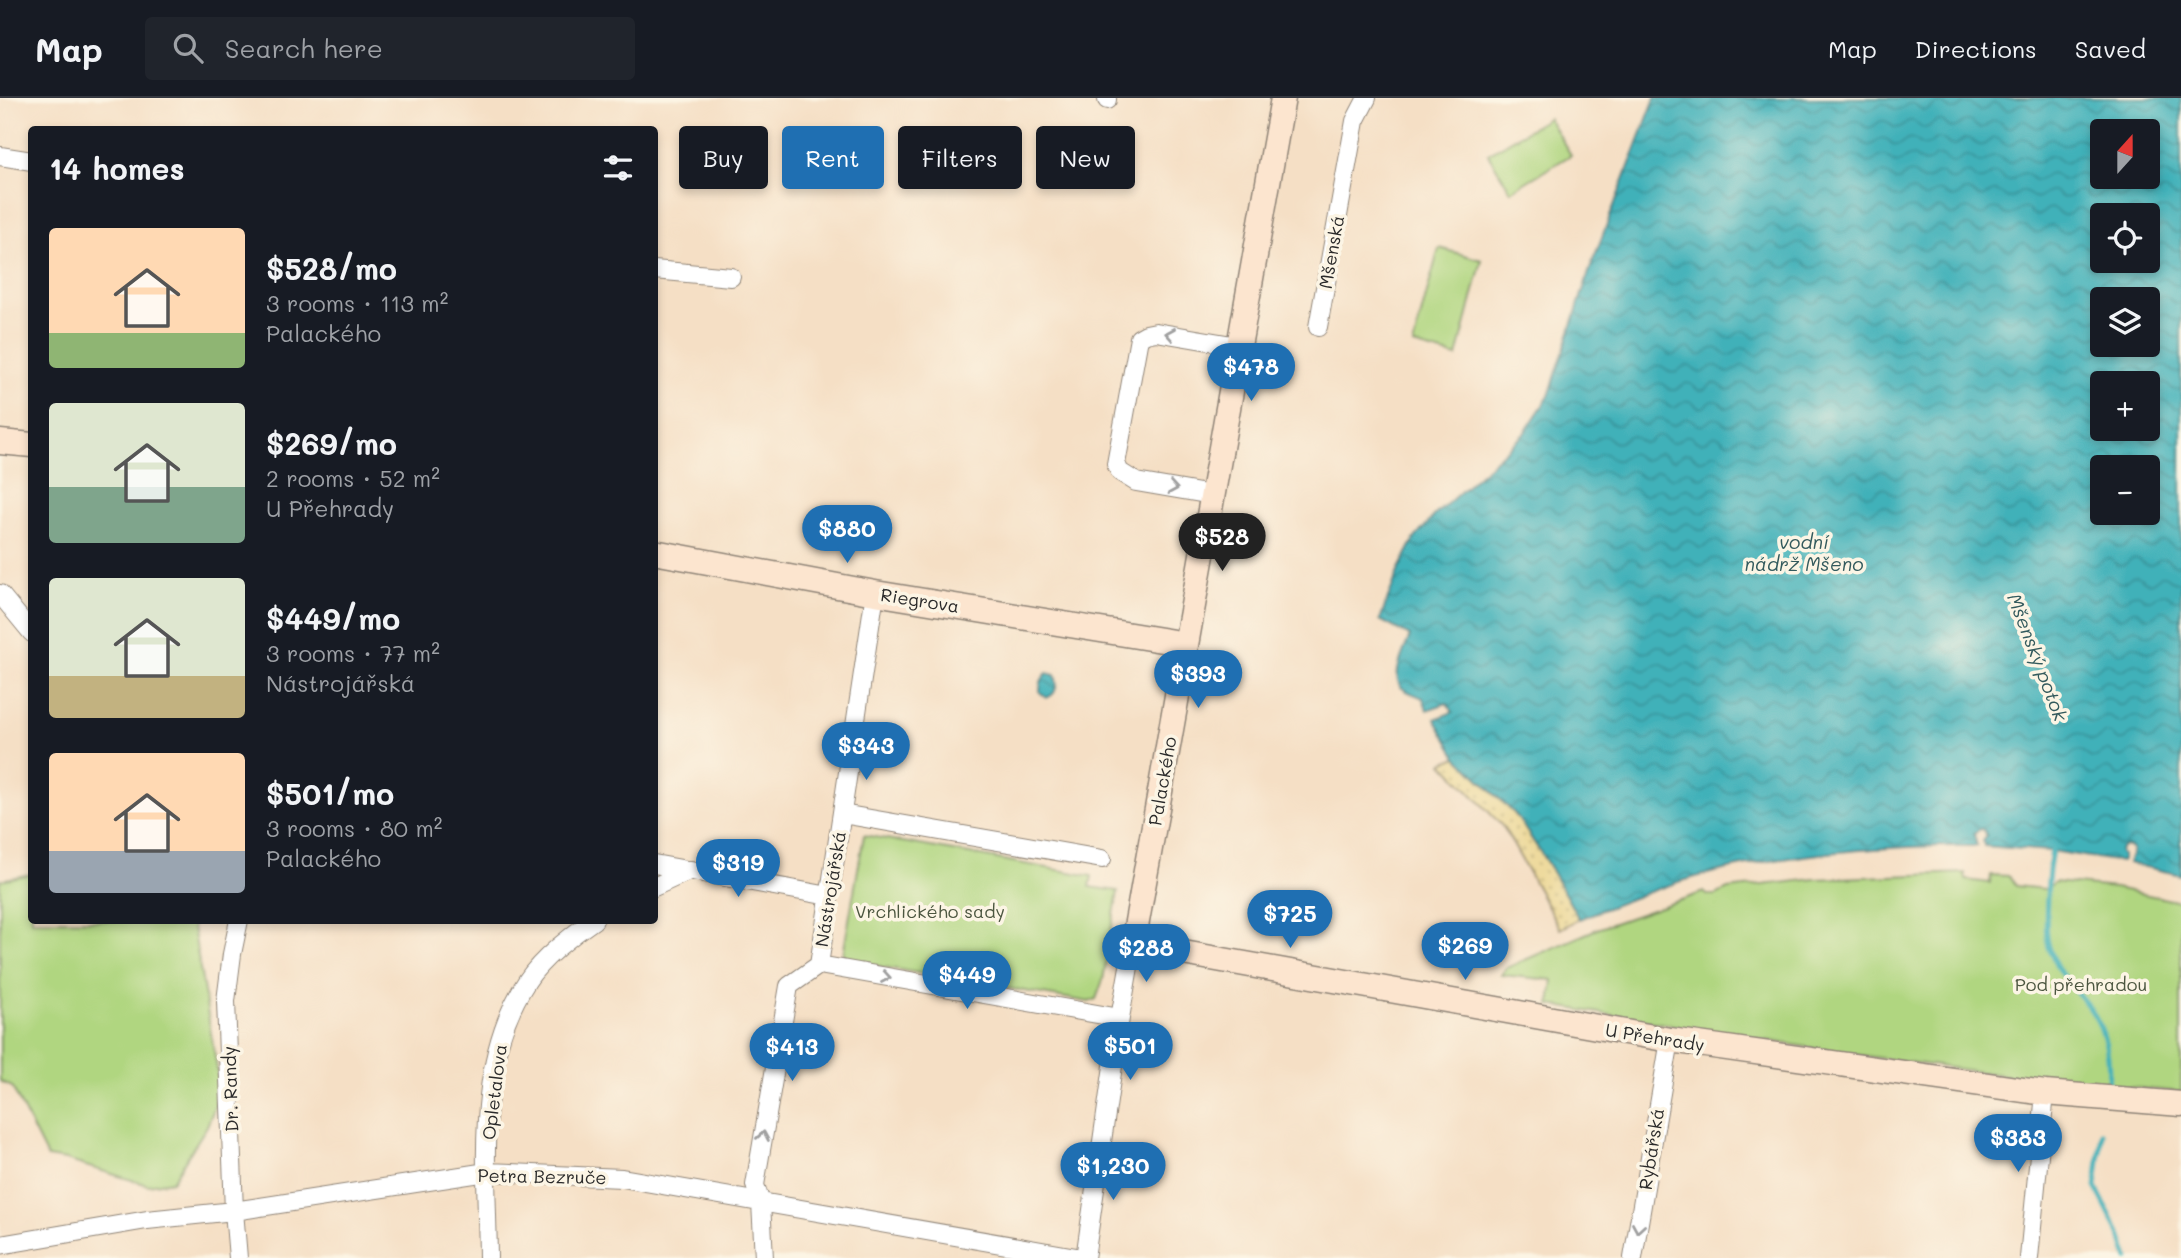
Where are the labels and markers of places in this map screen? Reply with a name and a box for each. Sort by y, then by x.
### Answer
pin: $478 [1210,344,1292,403]
pin: $880 [806,505,888,565]
pin: $528 [1181,514,1263,573]
pin: $393 [1157,650,1239,710]
pin: $343 [825,722,907,782]
pin: $319 [697,840,779,899]
pin: $725 [1249,890,1331,950]
pin: $269 [1424,922,1506,982]
pin: $288 [1105,924,1187,984]
pin: $449 [926,951,1008,1011]
pin: $501 [1089,1023,1171,1082]
pin: $413 [751,1024,833,1083]
pin: $383 [1977,1114,2059,1174]
pin: $1,230 [1056,1142,1170,1202]

